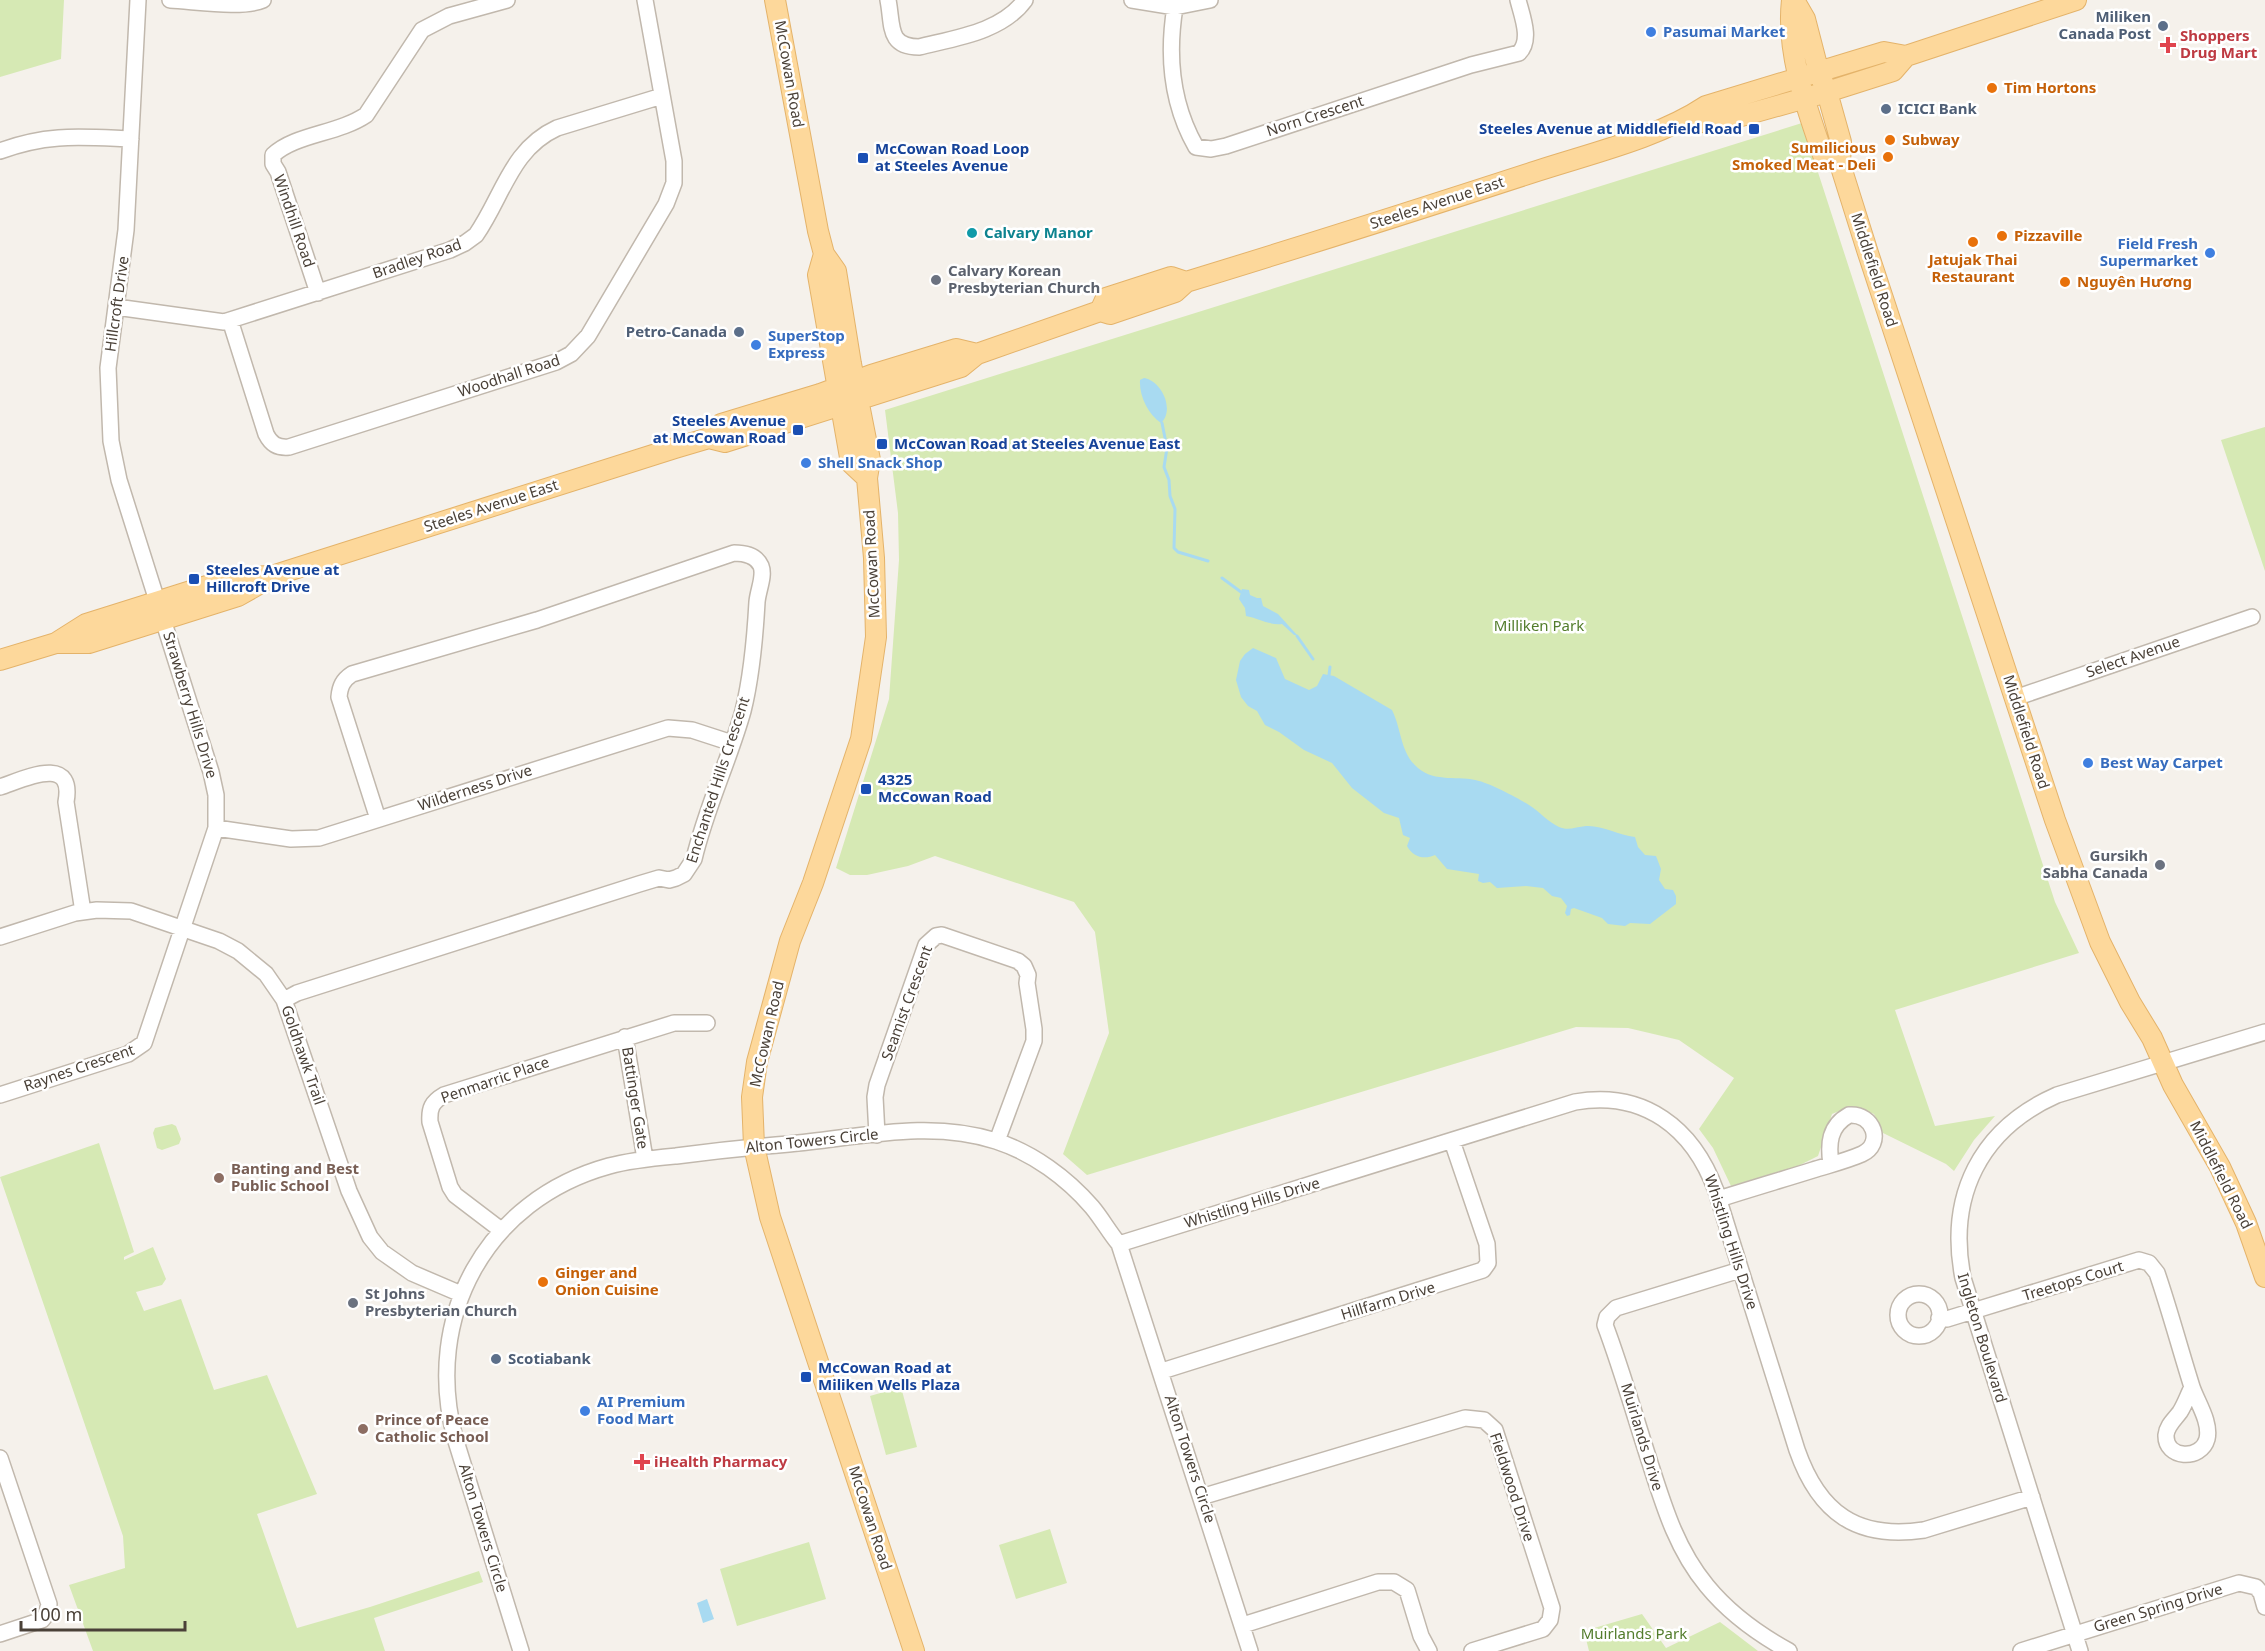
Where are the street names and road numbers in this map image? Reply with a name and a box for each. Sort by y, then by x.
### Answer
street label: McCowan Road [771,19,809,129]
street label: Norn Crescent [1263,90,1366,140]
street label: Windhill Road [270,171,320,270]
street label: Steeles Avenue East [1367,171,1507,233]
street label: Middlefield Road [1847,210,1903,329]
street label: Bradley Road [369,233,464,283]
street label: Hillcroft Drive [99,255,133,353]
street label: Woodhall Road [455,349,562,401]
street label: Steeles Avenue East [421,474,561,536]
street label: McCowan Road [858,509,884,619]
street label: Strawberry Hills Drive [159,629,223,780]
street label: Select Avenue [2083,631,2182,681]
street label: Middlefield Road [1999,672,2055,791]
street label: Enchanted Hills Crescent [681,693,754,866]
street label: Wilderness Drive [415,759,534,815]
street label: Seamist Crescent [876,942,936,1063]
street label: McCowan Road [744,979,788,1089]
street label: Goldhawk Trail [278,1002,330,1107]
street label: Raynes Crescent [21,1039,137,1095]
street label: Battinger Gate [618,1045,654,1150]
street label: Penmarric Place [438,1051,552,1107]
street label: Middlefield Road [2186,1117,2258,1232]
street label: Alton Towers Circle [744,1123,879,1157]
street label: Whistling Hills Drive [1181,1172,1322,1232]
street label: Whistling Hills Drive [1701,1172,1763,1312]
street label: Treetops Court [2020,1255,2126,1305]
street label: Ingleton Boulevard [1954,1270,2012,1405]
street label: Hillfarm Drive [1338,1276,1437,1324]
street label: Muirlands Drive [1617,1380,1669,1493]
street label: Alton Towers Circle [1161,1392,1221,1525]
street label: Fieldwood Drive [1486,1430,1540,1544]
street label: Alton Towers Circle [455,1461,513,1594]
street label: McCowan Road [845,1463,897,1572]
street label: Green Spring Drive [2091,1578,2225,1636]

